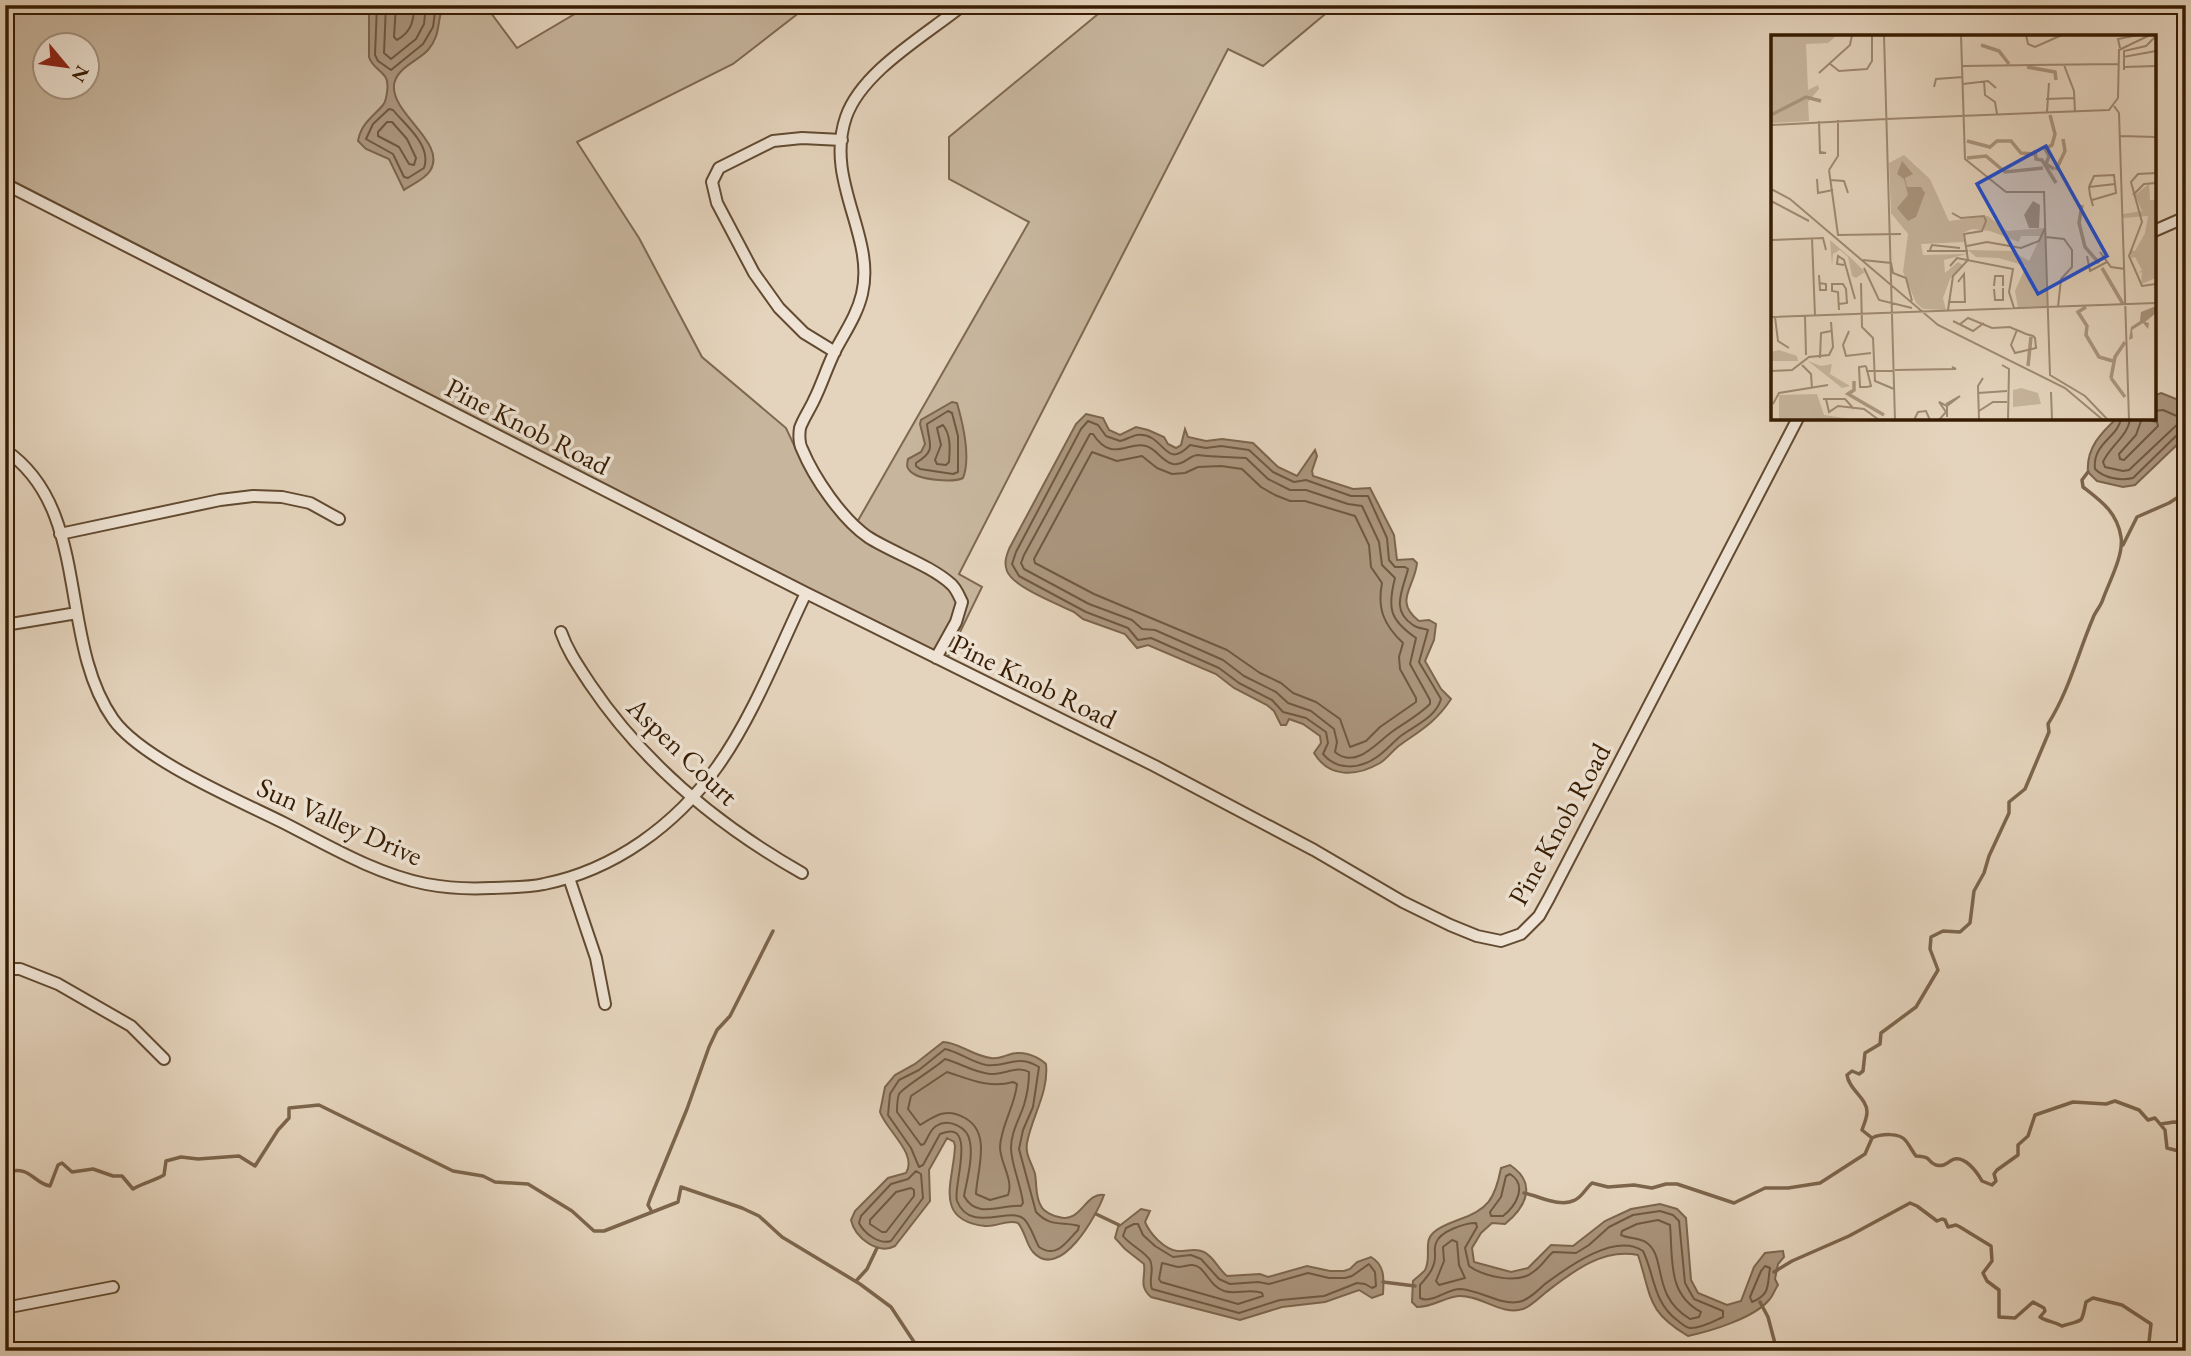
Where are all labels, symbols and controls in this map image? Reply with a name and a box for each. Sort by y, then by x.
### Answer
north arrow [32,32,102,102]
inset map [1771,35,2156,420]
text: N [65,61,95,87]
street label: Pine Knob Road [440,369,617,483]
street label: Pine Knob Road [945,625,1124,737]
street label: Aspen Court [619,688,746,813]
street label: Pine Knob Road [1500,736,1619,911]
street label: Sun Valley Drive [252,768,428,874]

